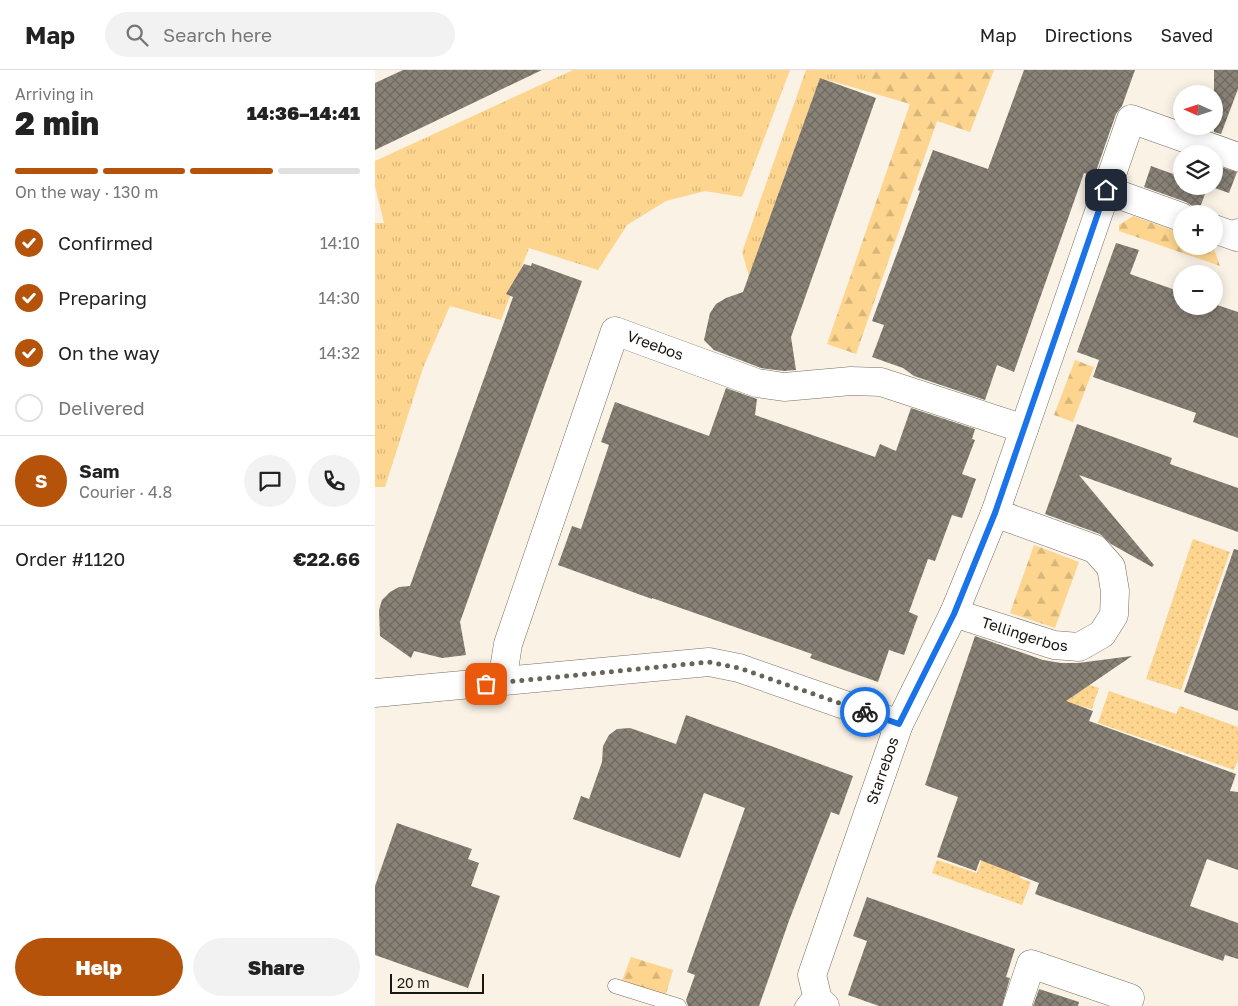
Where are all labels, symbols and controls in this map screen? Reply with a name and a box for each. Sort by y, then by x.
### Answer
search box [105,12,455,57]
text: Map [25,20,75,49]
icon: search [123,21,151,49]
text: Search here [163,23,272,46]
text: Map [980,24,1016,46]
text: Directions [1044,24,1132,46]
text: Saved [1160,24,1213,46]
text: Arriving in [15,84,94,104]
north arrow [1173,85,1223,135]
map controls [1173,85,1223,315]
text: 14:36–14:41 [247,101,360,124]
text: 2 min [15,104,99,142]
button: layers [1173,145,1223,195]
pin [1085,169,1127,211]
icon: home [1092,176,1120,204]
text: On the way · 130 m [15,182,159,202]
button: + [1173,205,1223,255]
icon: check [15,229,43,257]
text: Confirmed [58,231,153,254]
text: 14:10 [320,233,360,253]
button: − [1173,265,1223,315]
icon: check [15,284,43,312]
text: Preparing [58,286,147,309]
text: 14:30 [318,288,360,308]
street label: Vreebos [625,326,686,363]
icon: check [15,339,43,367]
text: On the way [58,341,160,364]
text: 14:32 [319,343,360,363]
text: Delivered [58,396,145,419]
button: chat [244,455,296,507]
button: phone [308,455,360,507]
text: Sam [79,459,119,482]
text: S [35,469,47,492]
text: Courier · 4.8 [79,482,172,502]
text: Order #1120 [15,547,125,570]
text: €22.66 [293,547,360,570]
street label: Tellingerbos [979,612,1069,654]
pin [465,663,507,705]
icon: bag [472,670,500,698]
courier [840,687,890,737]
icon: bike [851,698,879,726]
street label: Starrebos [862,734,902,807]
button: Help [15,938,183,996]
button: Share [193,938,360,996]
scale bar [390,971,484,994]
text: 20 m [397,974,430,991]

